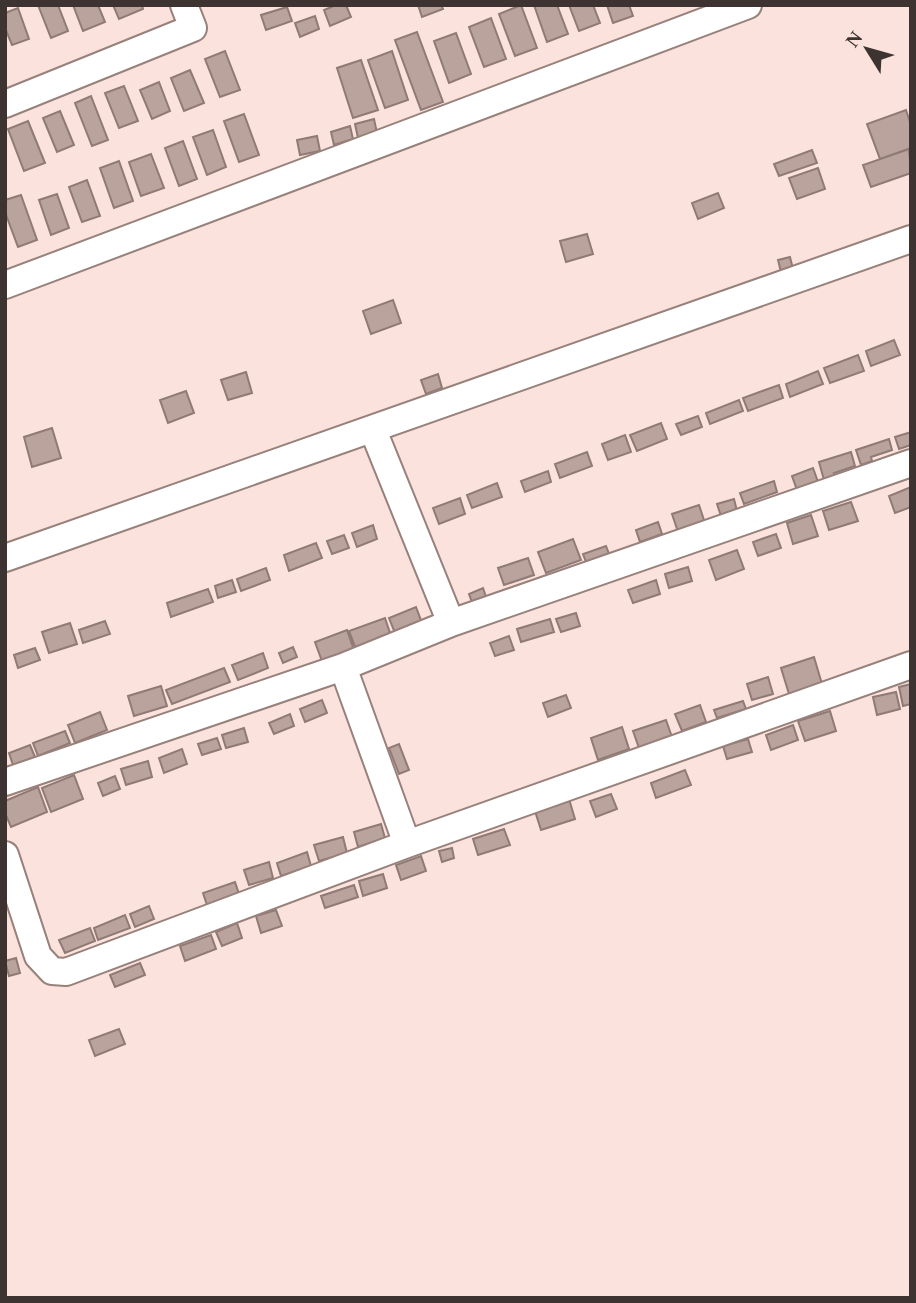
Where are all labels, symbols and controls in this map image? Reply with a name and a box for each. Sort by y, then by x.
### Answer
north arrow [832,14,902,84]
text: N [841,27,867,51]

